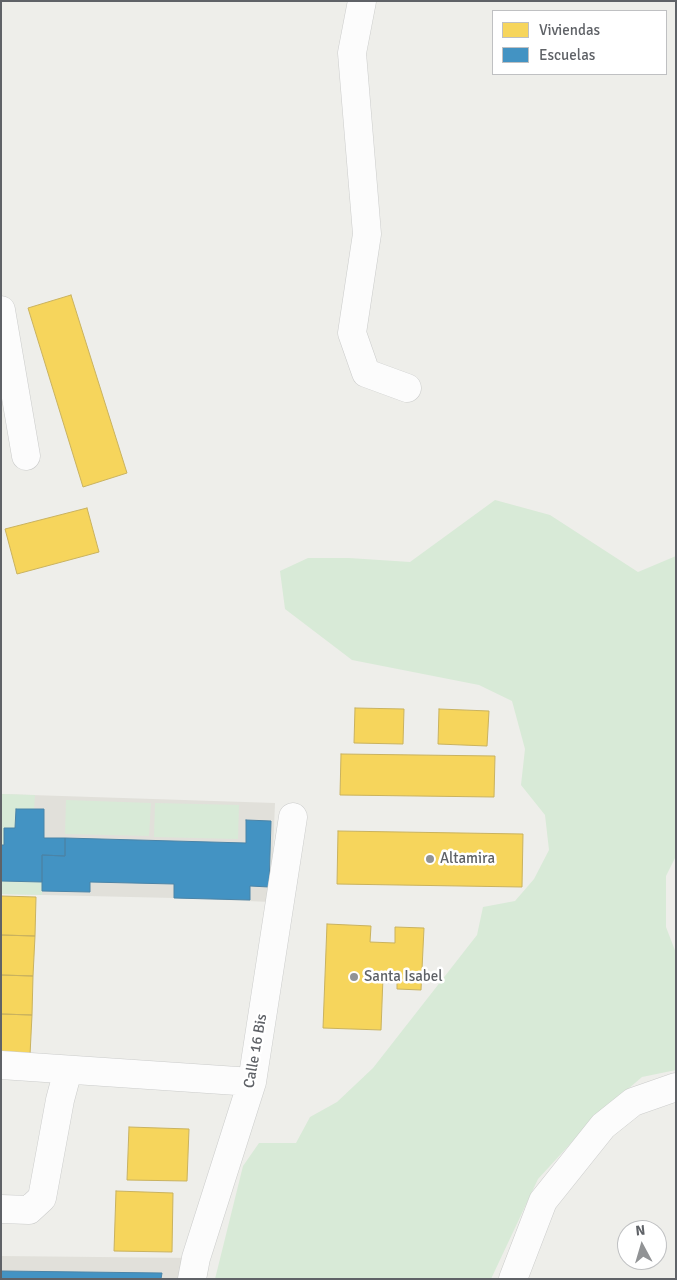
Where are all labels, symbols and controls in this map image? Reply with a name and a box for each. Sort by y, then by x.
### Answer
legend [492,10,667,75]
text: Viviendas [539,21,600,39]
text: Escuelas [539,46,595,64]
place label: Altamira [440,850,495,868]
marker: Altamira [424,853,436,865]
place label: Santa Isabel [364,968,443,986]
marker: Santa Isabel [348,971,360,983]
street label: Calle 16 Bis [241,1012,271,1090]
north arrow [617,1220,667,1270]
text: N [635,1222,646,1240]

